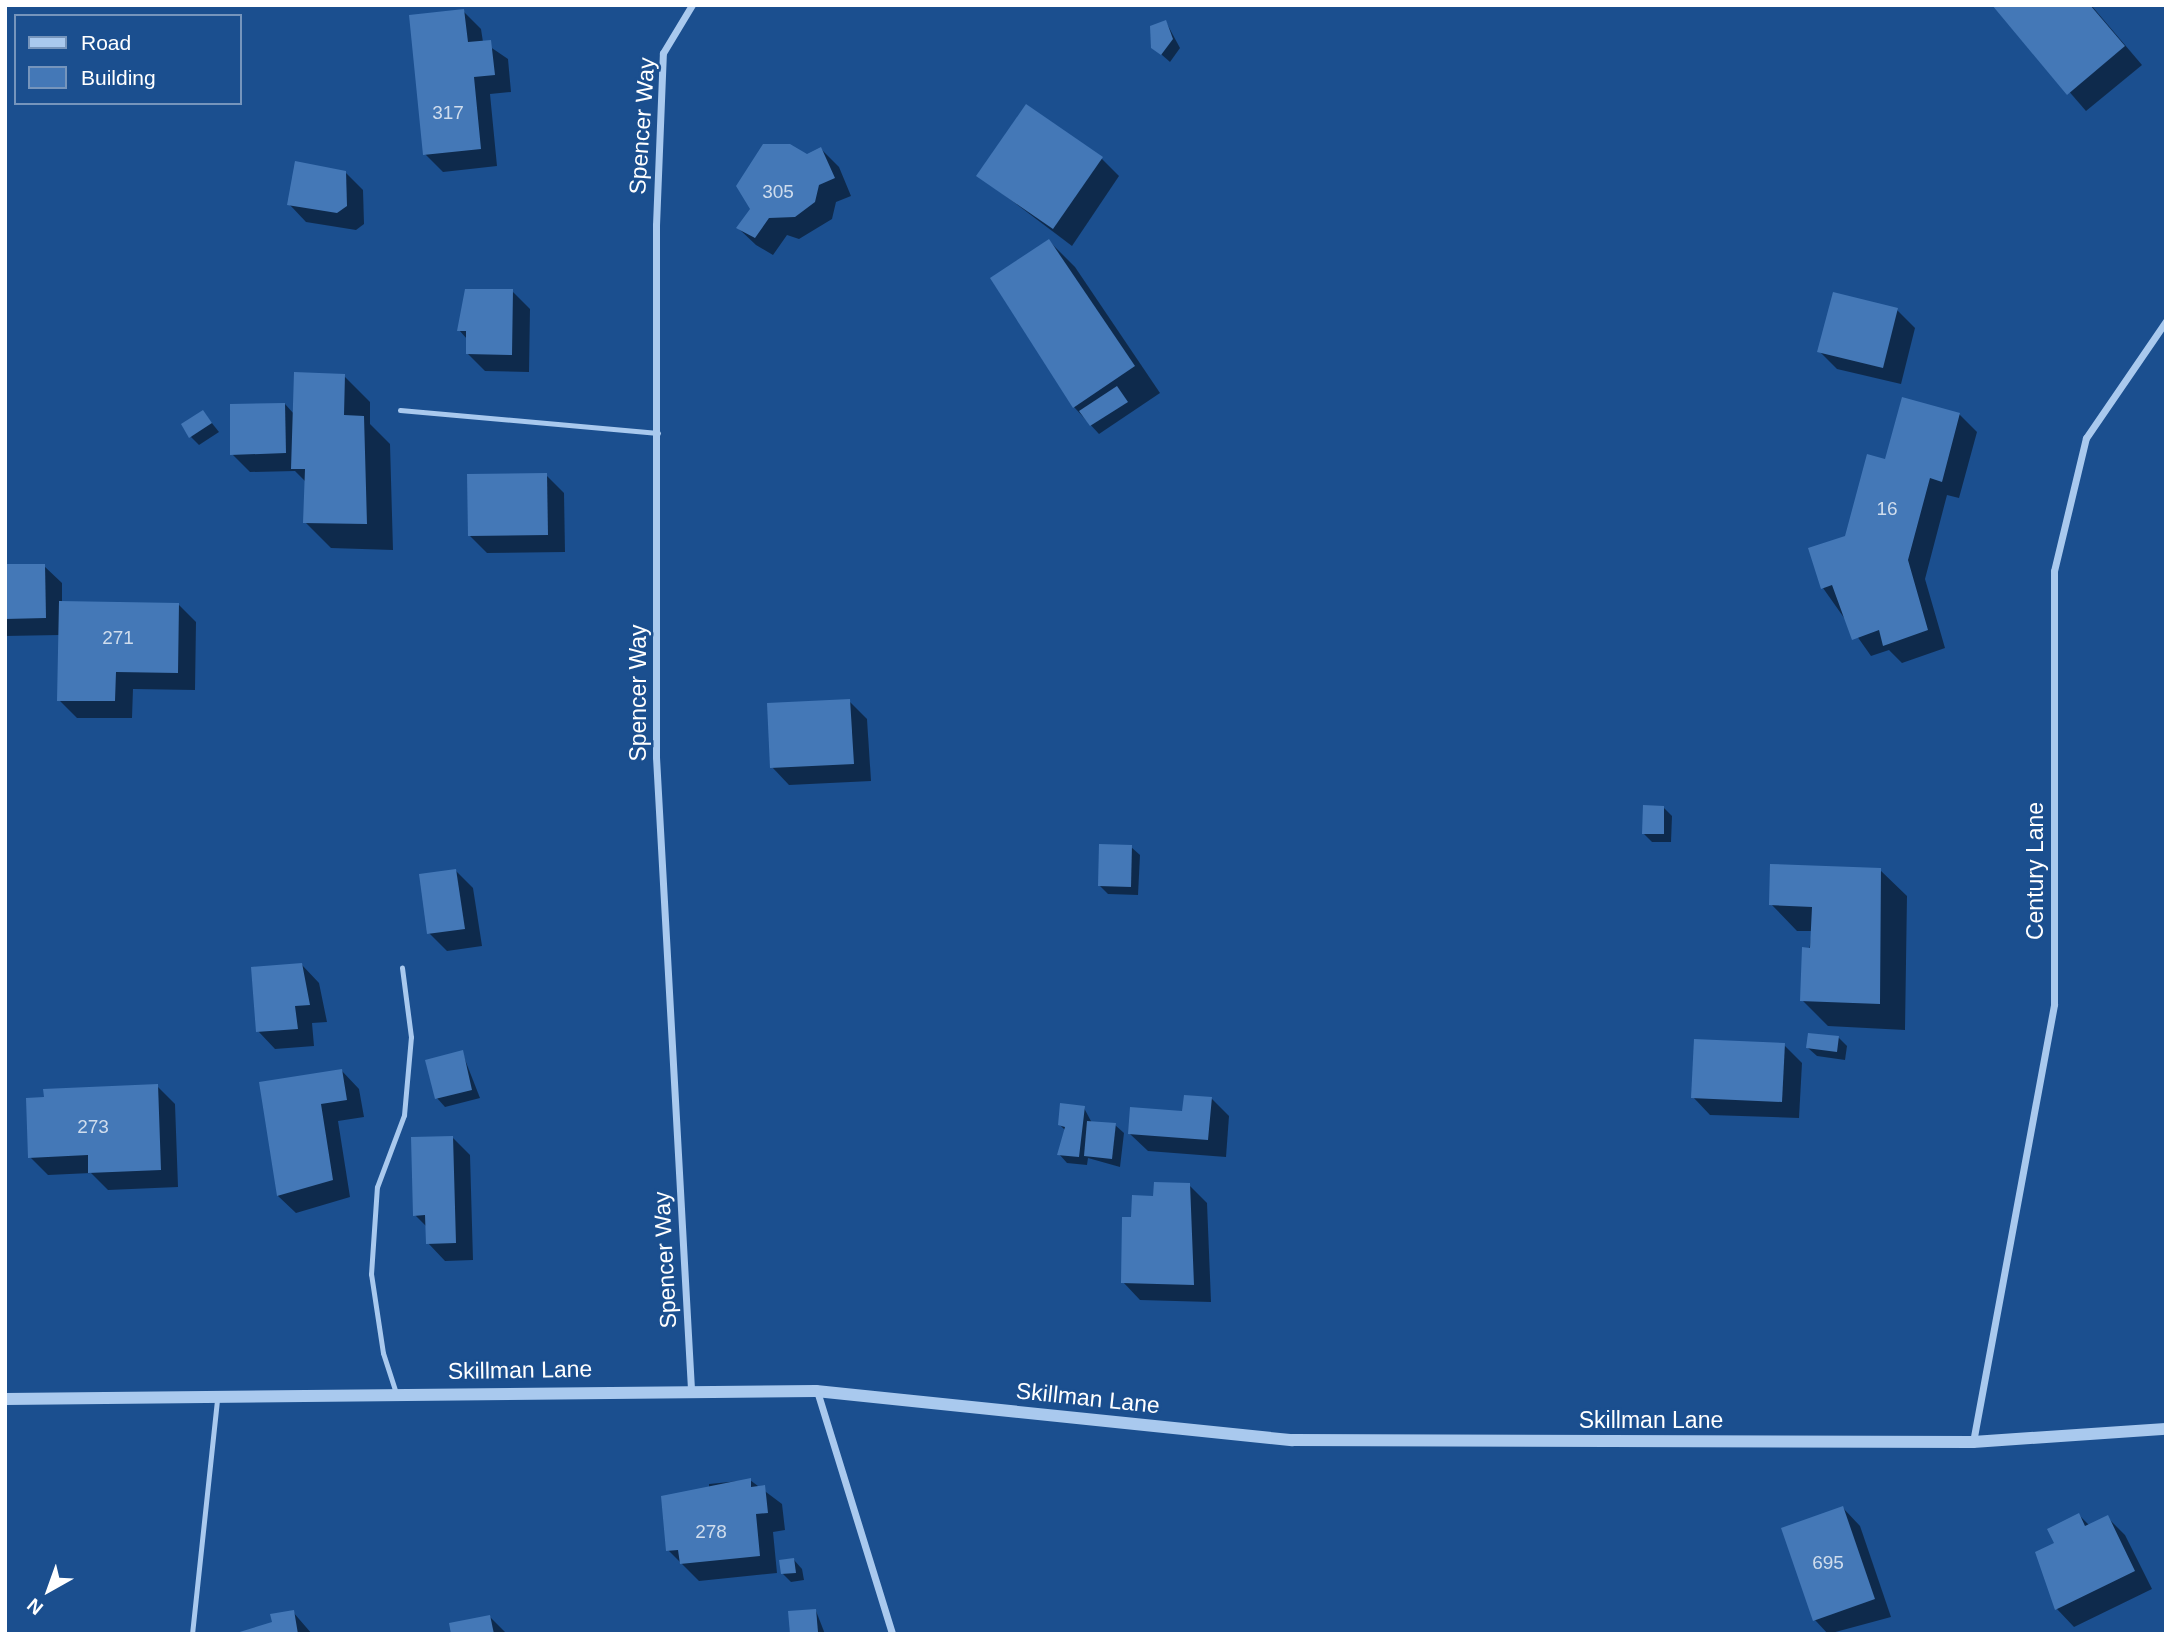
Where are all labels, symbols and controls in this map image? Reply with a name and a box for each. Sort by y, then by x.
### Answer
legend [14,14,242,105]
text: Road [81,31,131,54]
street label: Spencer Way [623,57,661,195]
text: Building [81,66,156,89]
house number: 317 [432,102,464,124]
house number: 305 [762,181,794,203]
house number: 16 [1876,498,1898,520]
street label: Spencer Way [624,624,652,762]
house number: 271 [102,627,134,649]
street label: Century Lane [2021,802,2049,940]
house number: 273 [77,1116,109,1138]
street label: Spencer Way [648,1191,682,1329]
street label: Skillman Lane [448,1355,592,1385]
street label: Skillman Lane [1015,1377,1161,1419]
street label: Skillman Lane [1579,1406,1723,1434]
house number: 278 [695,1521,727,1543]
house number: 695 [1812,1552,1844,1574]
north arrow [14,1555,84,1625]
text: N [23,1594,47,1619]

